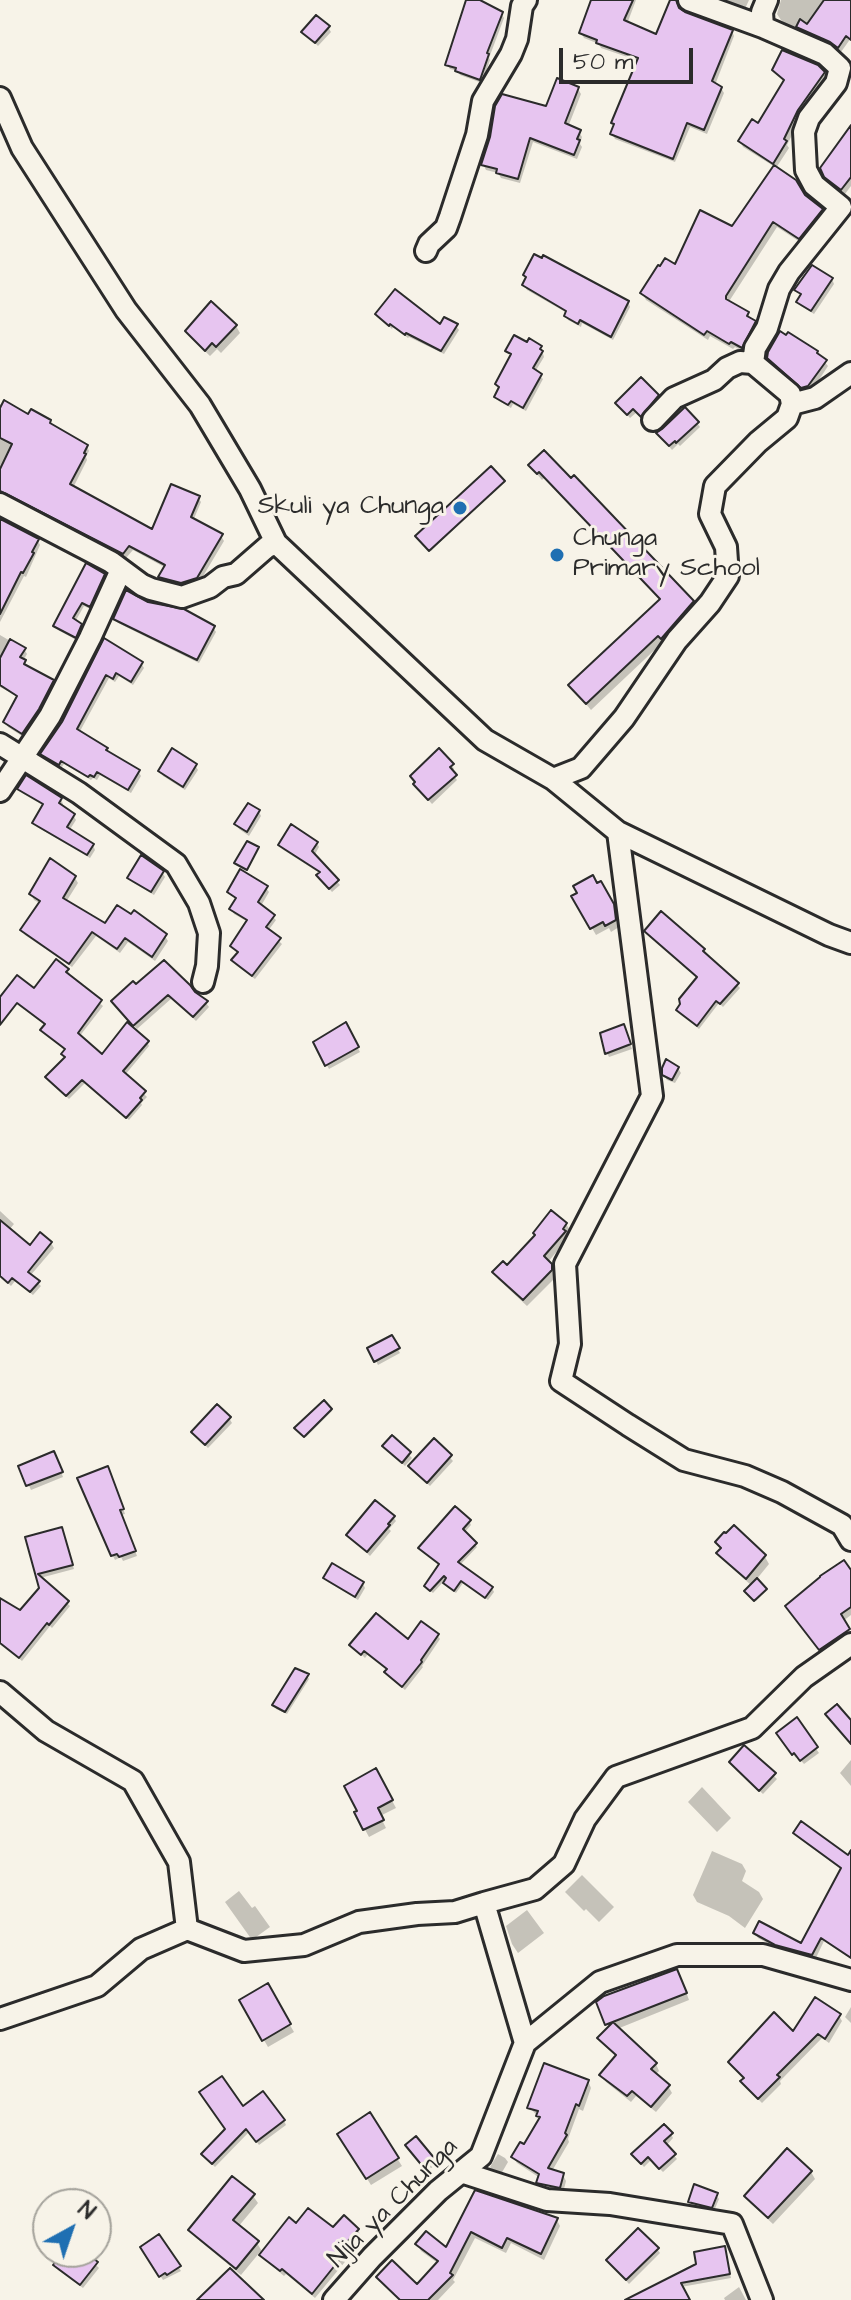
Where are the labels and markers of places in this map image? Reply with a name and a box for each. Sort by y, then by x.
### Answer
place label: Skuli ya Chunga [258,492,444,524]
marker: Skuli ya Chunga [451,499,469,517]
place label: Chunga Primary School [573,524,760,586]
marker: Chunga Primary School [548,546,566,564]

